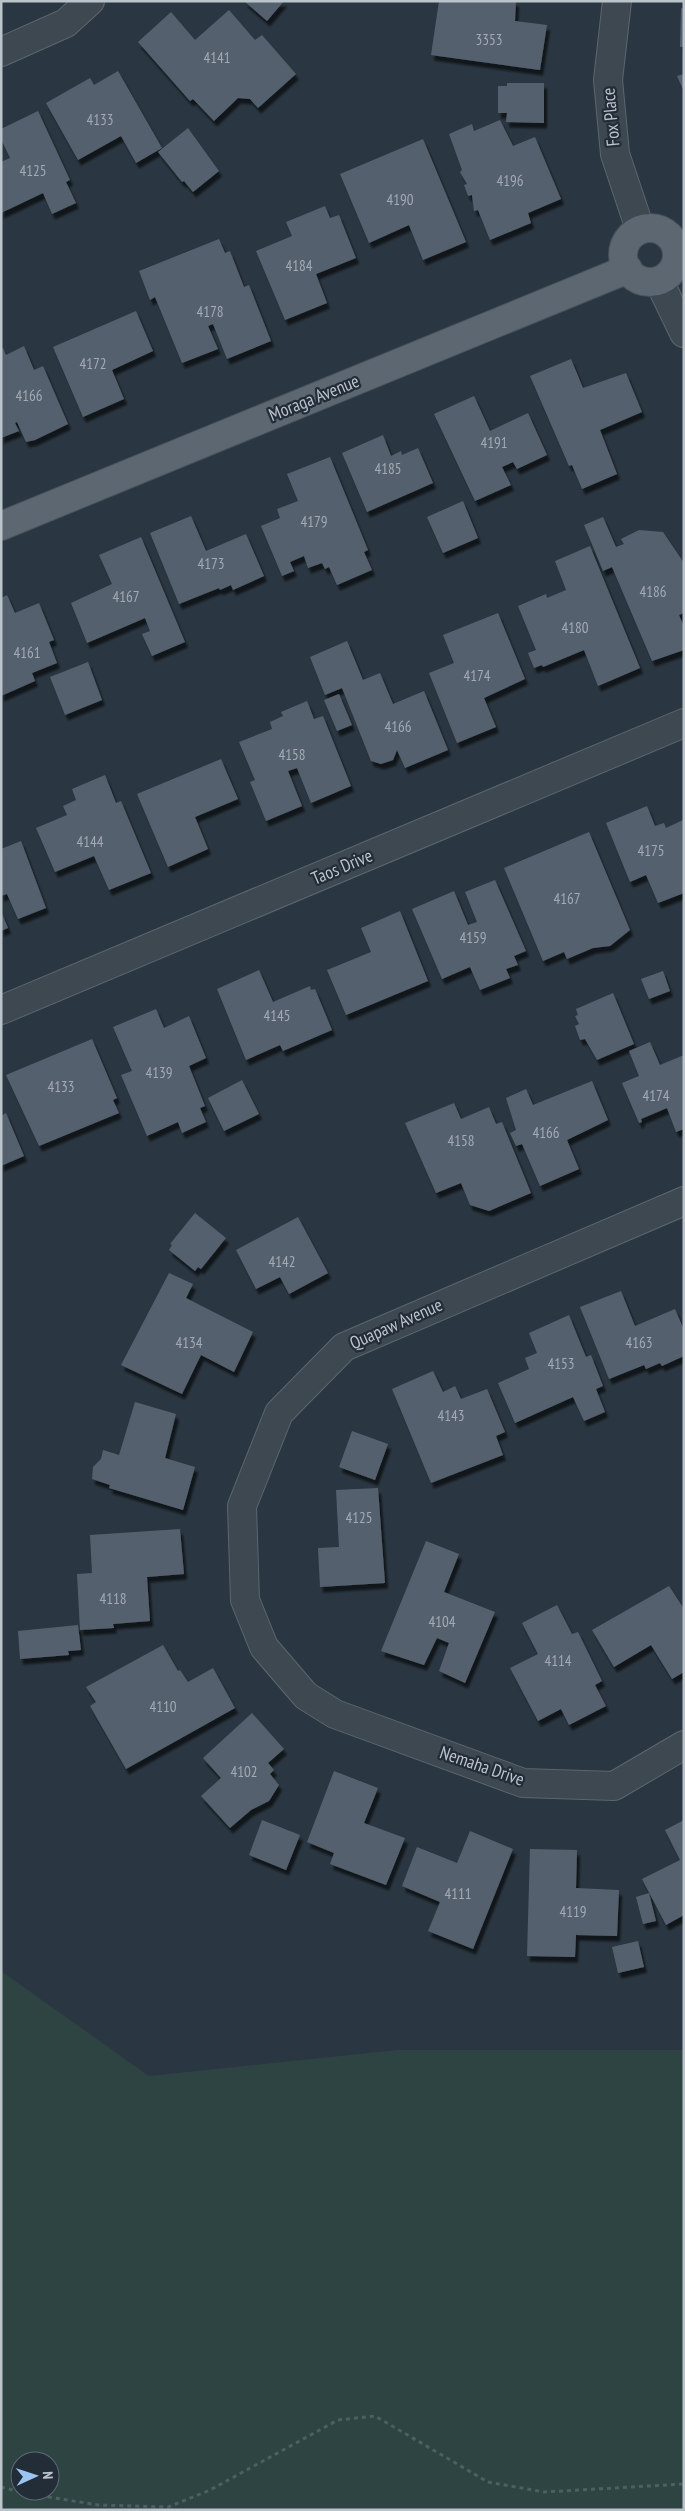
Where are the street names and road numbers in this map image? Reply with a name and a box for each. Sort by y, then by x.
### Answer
street label: Fox Place [596,87,625,147]
street label: Moraga Avenue [265,369,362,426]
street label: Taos Drive [308,843,376,890]
street label: Quapaw Avenue [346,1293,446,1354]
street label: Nemaha Drive [437,1740,527,1791]

